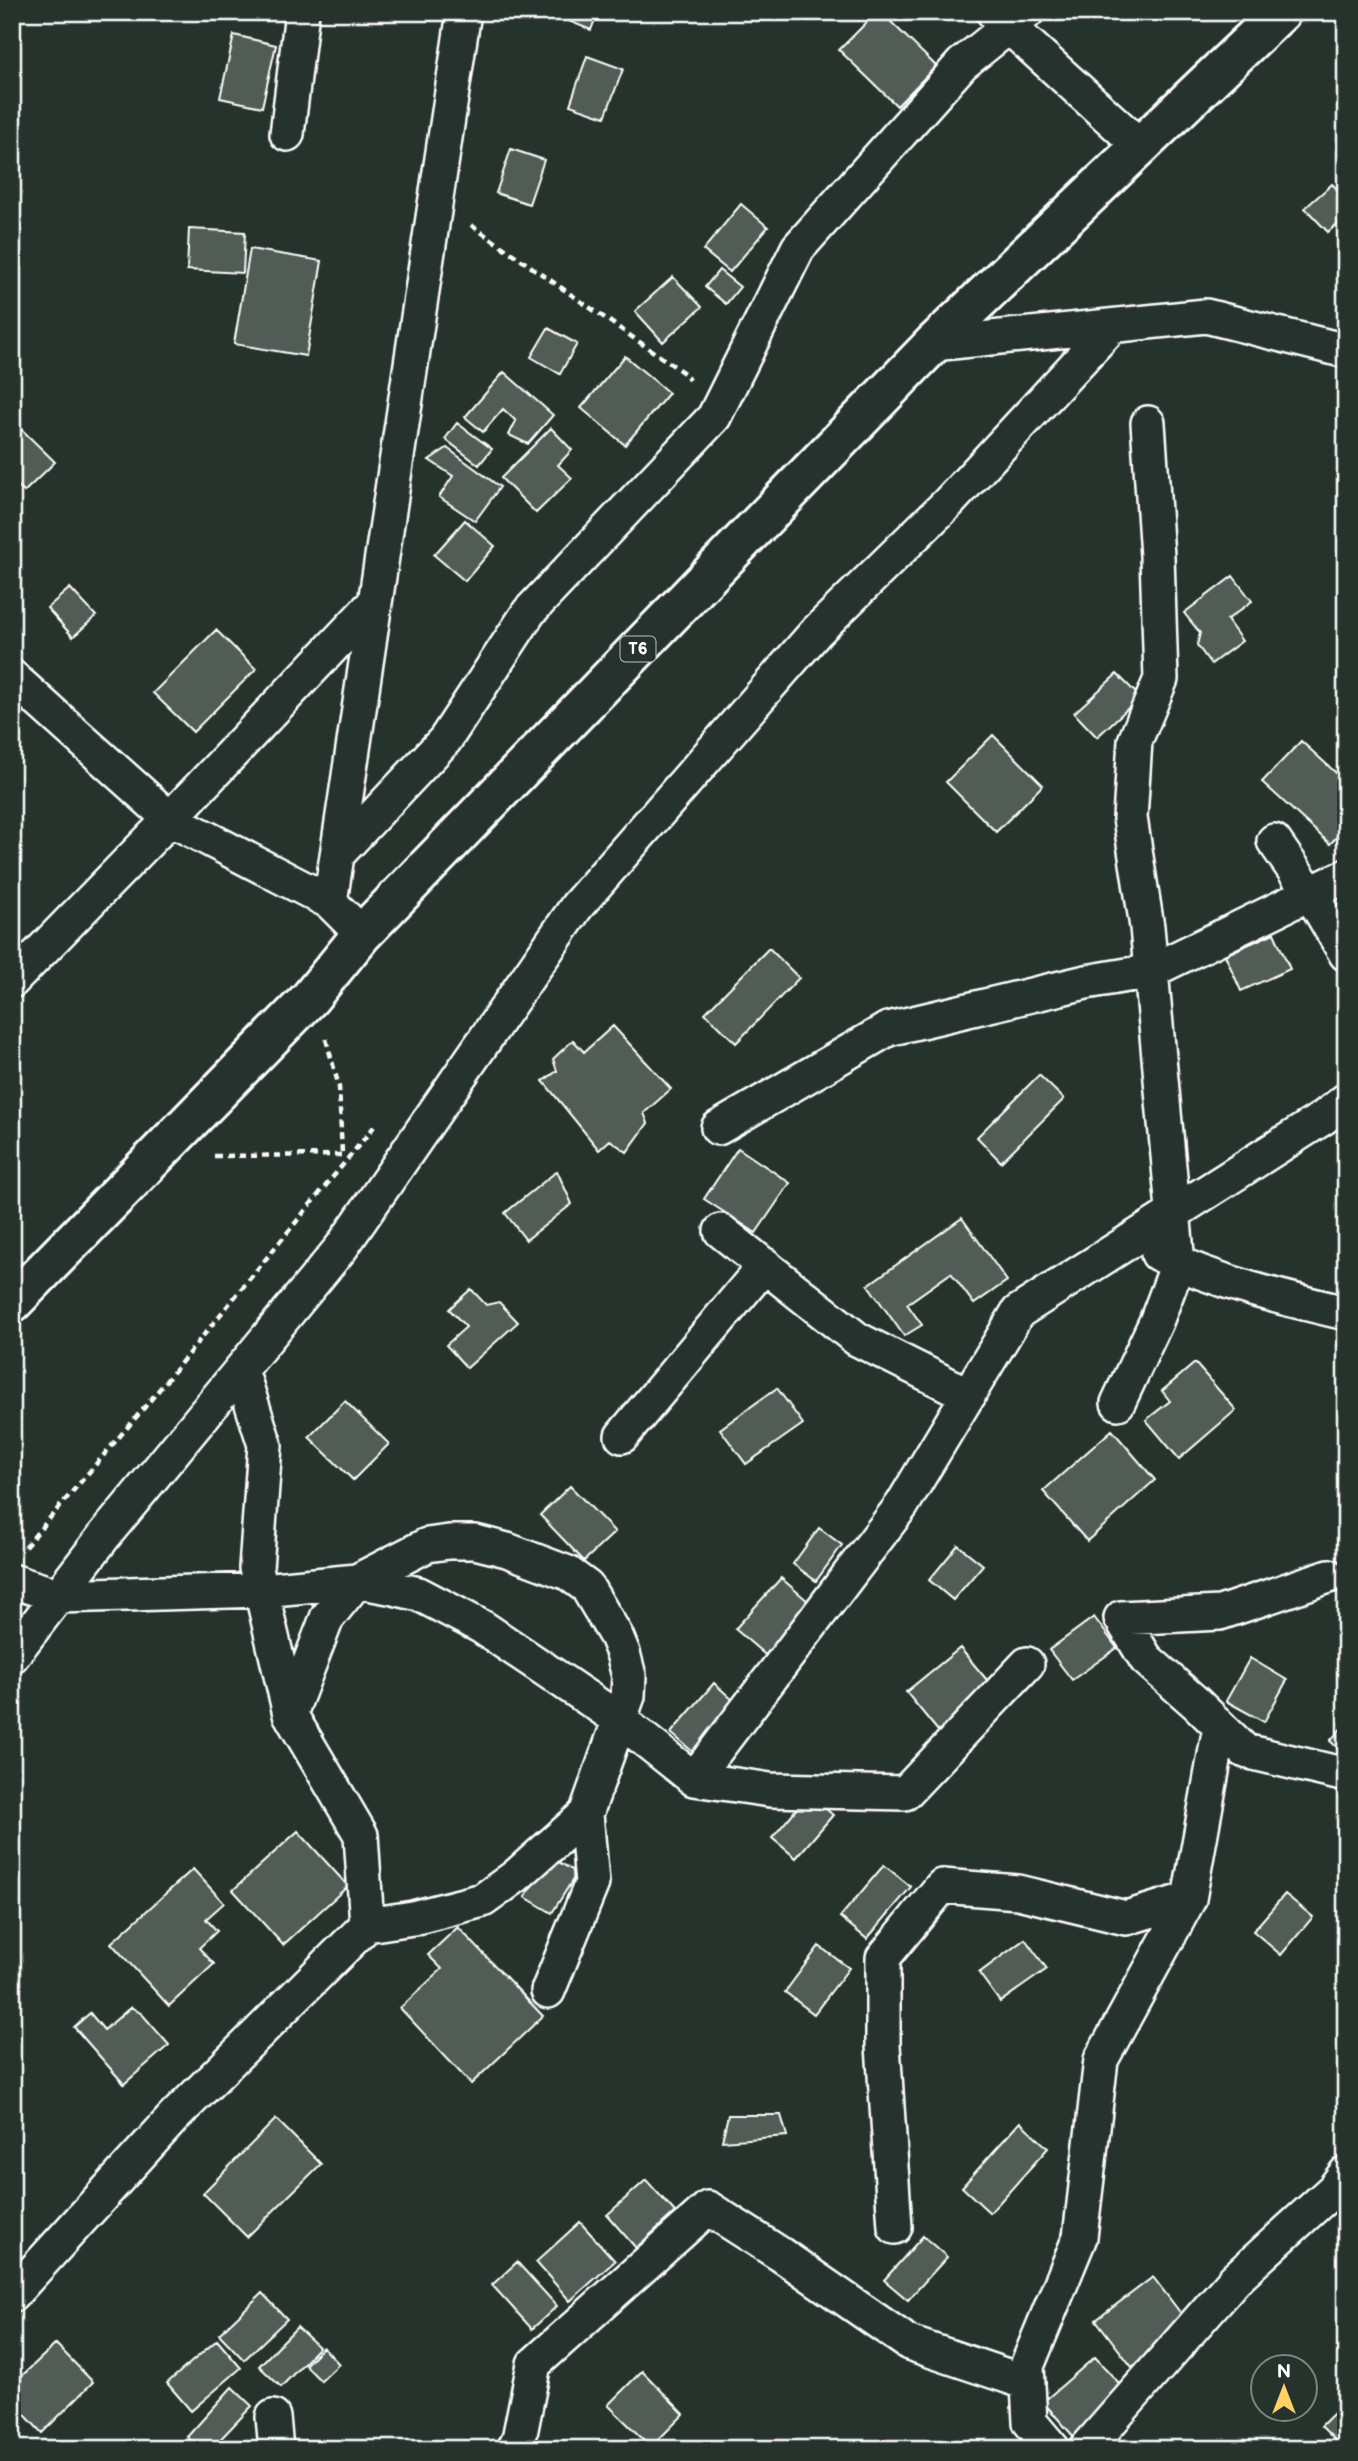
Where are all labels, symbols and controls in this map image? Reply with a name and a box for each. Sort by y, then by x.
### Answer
road number: T6 [620,636,656,662]
north arrow [1250,2352,1320,2422]
text: N [1277,2361,1291,2384]

